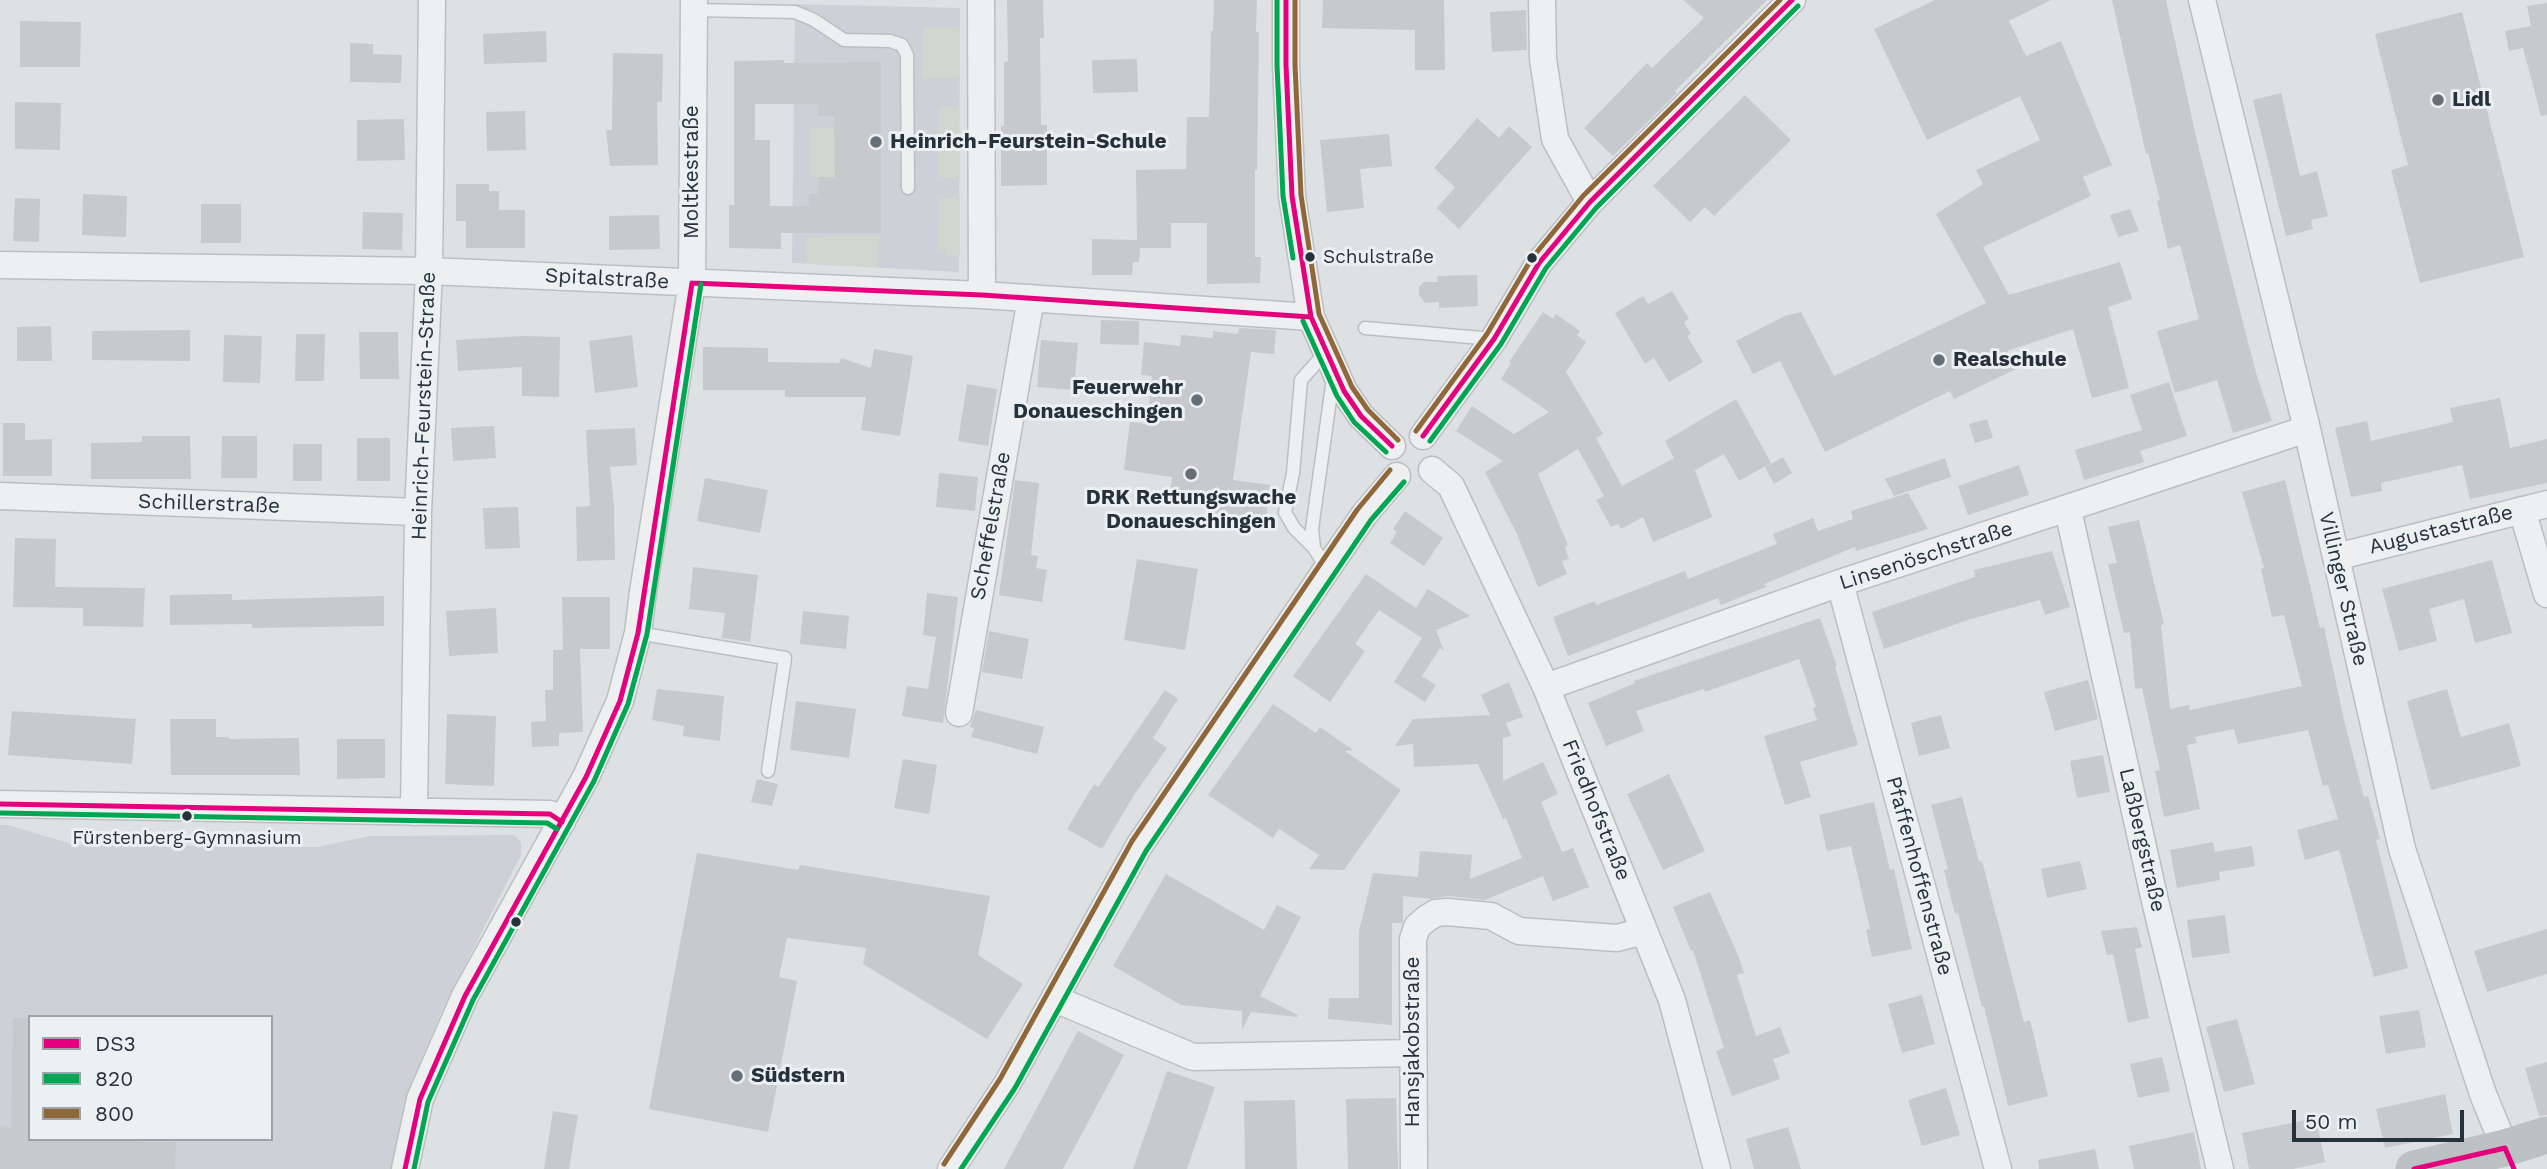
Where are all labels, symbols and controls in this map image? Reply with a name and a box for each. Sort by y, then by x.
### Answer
place label: Lidl [2452,87,2491,113]
marker: Lidl [2430,92,2446,108]
street label: Moltkestraße [679,105,705,239]
place label: Heinrich-Feurstein-Schule [890,129,1167,155]
marker: Heinrich-Feurstein-Schule [868,134,884,150]
place label: Schulstraße [1323,246,1434,268]
marker: Schulstraße [1303,250,1317,264]
unlabelled marker [1525,251,1539,265]
street label: Spitalstraße [544,263,670,295]
street label: Heinrich-Feurstein-Straße [407,271,441,541]
place label: Realschule [1953,347,2067,373]
marker: Realschule [1931,352,1947,368]
place label: Feuerwehr Donaueschingen [1013,375,1183,425]
marker: Feuerwehr Donaueschingen [1189,392,1205,408]
street label: Scheffelstraße [966,450,1016,602]
marker: DRK Rettungswache Donaueschingen [1183,466,1199,482]
place label: DRK Rettungswache Donaueschingen [1086,485,1296,535]
street label: Schillerstraße [138,489,280,519]
street label: Augustastraße [2366,500,2516,560]
street label: Villinger Straße [2313,510,2373,668]
street label: Linsenöschstraße [1836,516,2016,596]
street label: Friedhofstraße [1556,736,1636,884]
street label: Laßbergstraße [2113,766,2171,914]
street label: Pfaffenhoffenstraße [1880,774,1958,978]
marker: Fürstenberg-Gymnasium [180,809,194,823]
place label: Fürstenberg-Gymnasium [72,827,302,849]
unlabelled marker [509,915,523,929]
street label: Hansjakobstraße [1400,956,1426,1128]
legend [28,1015,273,1141]
text: DS3 [95,1031,136,1056]
place label: Südstern [751,1063,845,1089]
text: 820 [95,1066,133,1091]
marker: Südstern [729,1068,745,1084]
scale bar [2295,1096,2466,1140]
text: 800 [95,1101,134,1126]
text: 50 m [2305,1109,2357,1134]

